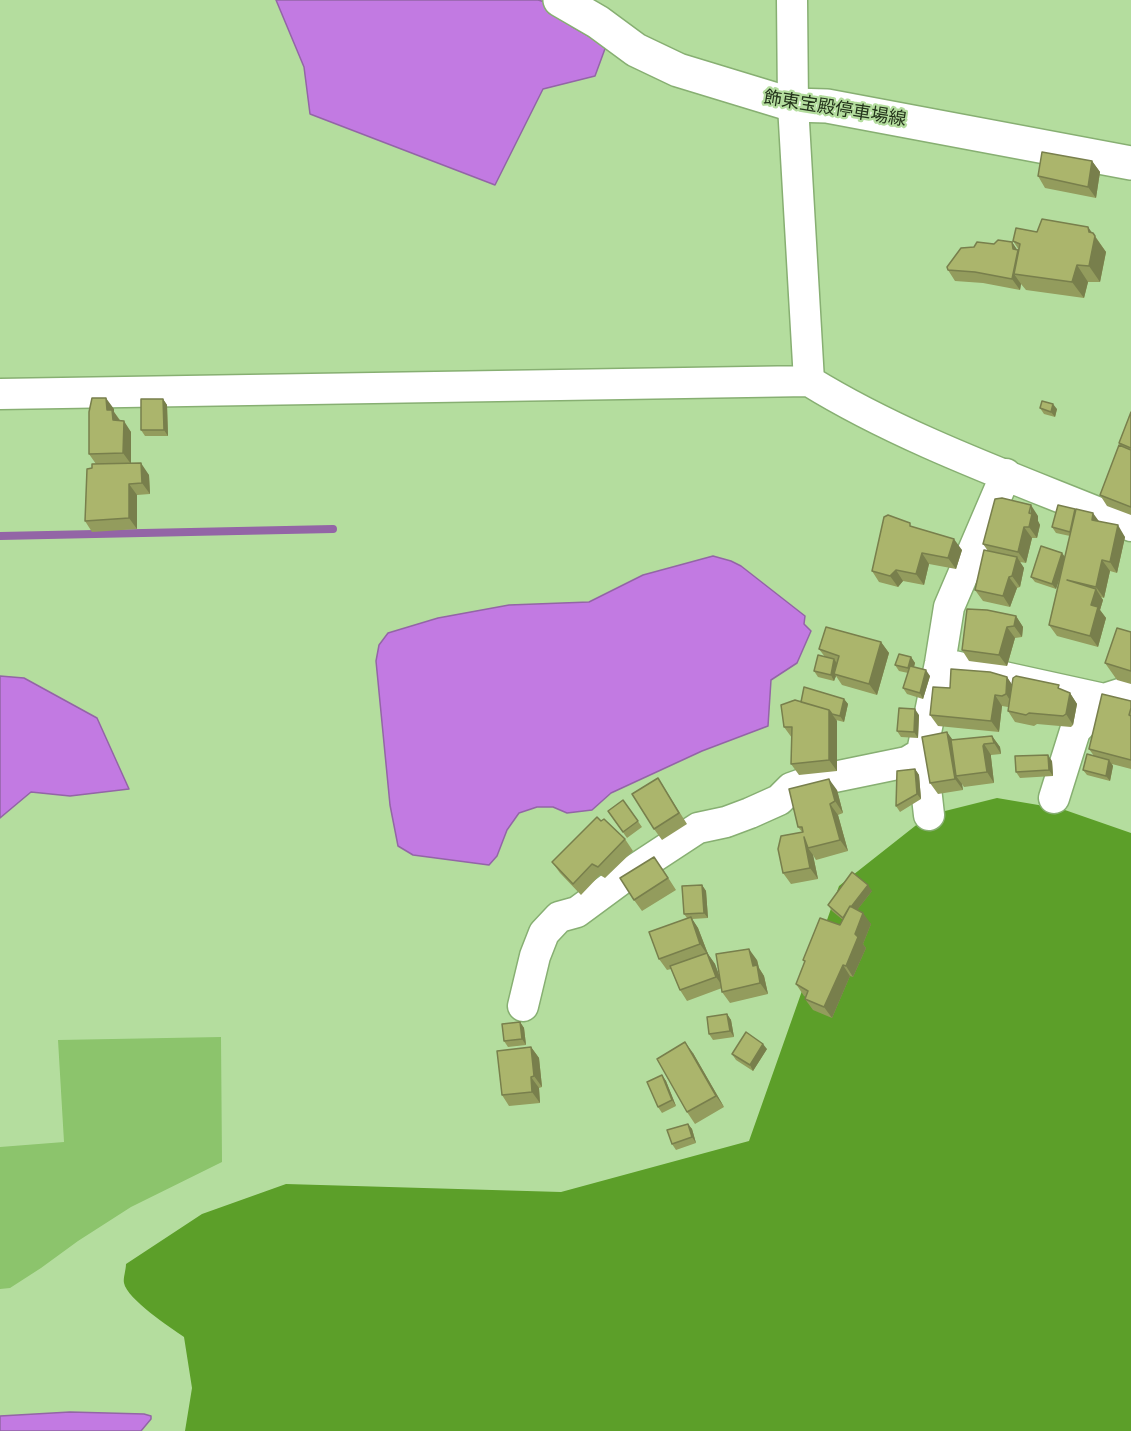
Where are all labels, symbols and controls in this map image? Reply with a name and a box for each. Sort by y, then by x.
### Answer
street label: 飾東宝殿停車場線 [762,87,908,131]

